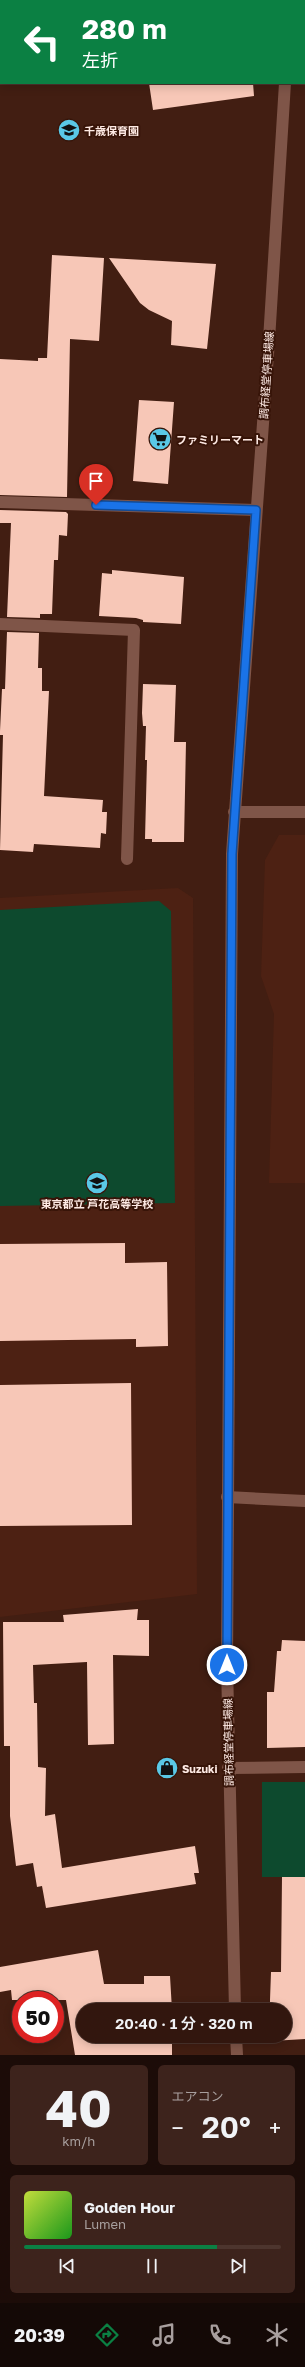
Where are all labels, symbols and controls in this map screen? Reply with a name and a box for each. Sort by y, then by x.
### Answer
text: 280 m [82,12,167,45]
icon: left [16,16,68,68]
text: 左折 [82,49,118,71]
school or university icon: 千歳保育園 [56,117,82,143]
place label: 千歳保育園 [84,124,139,137]
street label: 調布経堂停車場線 [256,331,276,419]
supermarket icon: ファミリーマート [147,426,173,452]
place label: ファミリーマート [176,433,264,446]
pin [79,464,113,505]
icon: arrive [85,470,107,492]
school or university icon: 東京都立 芦花高等学校 [84,1170,110,1196]
place label: 東京都立 芦花高等学校 [41,1197,153,1210]
position arrow [206,1644,248,1686]
street label: 調布経堂停車場線 [221,1698,235,1786]
shop icon: Suzuki [154,1755,180,1781]
place label: Suzuki [182,1762,217,1775]
speed limit sign: 50 [12,1991,64,2043]
text: 20:40 · 1 分 · 320 m [115,2014,253,2032]
text: 40 [46,2076,112,2138]
text: エアコン [172,2088,224,2104]
text: 20° [202,2109,251,2145]
text: − [172,2114,184,2141]
text: + [269,2114,281,2141]
text: km/h [62,2133,95,2149]
text: Golden Hour [84,2198,175,2216]
text: Lumen [84,2216,126,2232]
icon: previous [56,2255,78,2277]
icon: pause [141,2255,163,2277]
icon: next [227,2255,249,2277]
icon: directions [93,2321,121,2349]
icon: music [150,2321,178,2349]
icon: phone [206,2321,234,2349]
icon: climate [263,2321,291,2349]
text: 20:39 [14,2324,65,2346]

